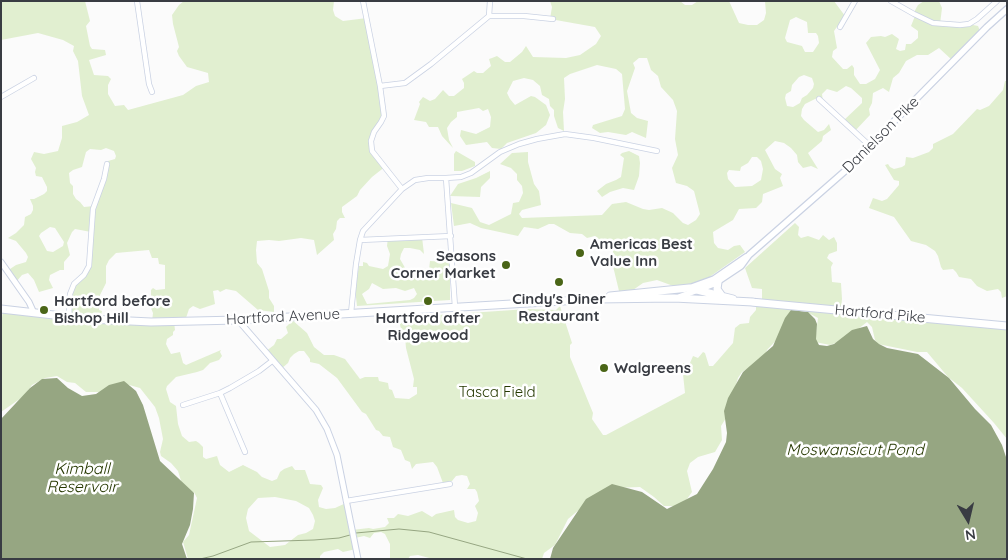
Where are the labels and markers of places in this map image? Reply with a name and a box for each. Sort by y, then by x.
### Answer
place label: Americas Best Value Inn [590,235,693,270]
place label: Seasons Corner Market [391,247,496,282]
marker: Americas Best Value Inn [574,247,586,259]
marker: Seasons Corner Market [500,259,512,271]
marker: Cindy's Diner Restaurant [553,276,565,288]
place label: Cindy's Diner Restaurant [512,290,606,325]
place label: Hartford before Bishop Hill [54,292,171,327]
marker: Hartford after Ridgewood [422,295,434,307]
marker: Hartford before Bishop Hill [38,304,50,316]
place label: Hartford after Ridgewood [375,309,481,344]
place label: Walgreens [614,359,691,377]
marker: Walgreens [598,362,610,374]

